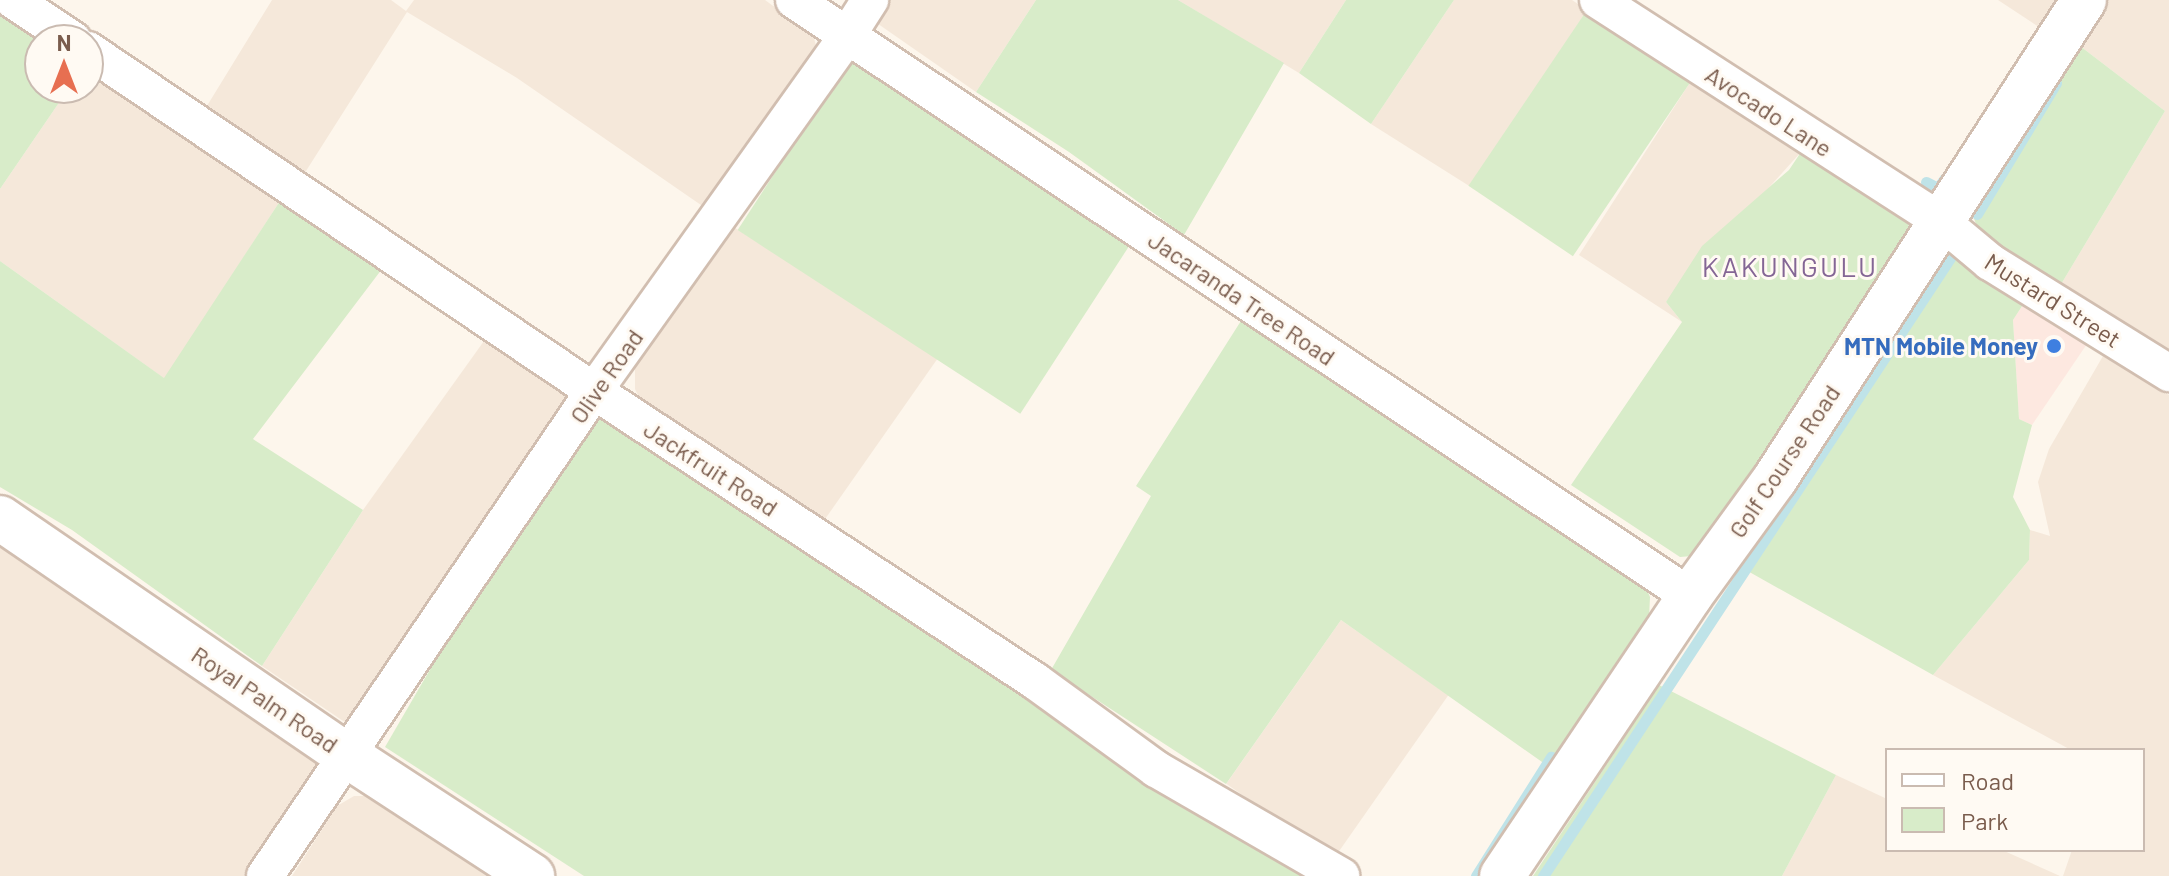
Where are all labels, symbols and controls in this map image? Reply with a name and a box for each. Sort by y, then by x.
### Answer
north arrow [24,24,104,104]
text: N [57,29,71,55]
street label: Avocado Lane [1700,59,1838,163]
street label: Jacaranda Tree Road [1143,225,1341,371]
street label: Mustard Street [1980,247,2126,353]
district label: KAKUNGULU [1702,249,1878,283]
street label: Olive Road [563,323,649,429]
place label: MTN Mobile Money [1844,332,2038,360]
marker: MTN Mobile Money [2045,337,2063,355]
street label: Golf Course Road [1722,379,1846,543]
street label: Jackfruit Road [639,414,783,522]
street label: Royal Palm Road [186,639,344,759]
legend [1885,748,2145,852]
text: Road [1961,766,2014,795]
text: Park [1961,806,2008,835]

